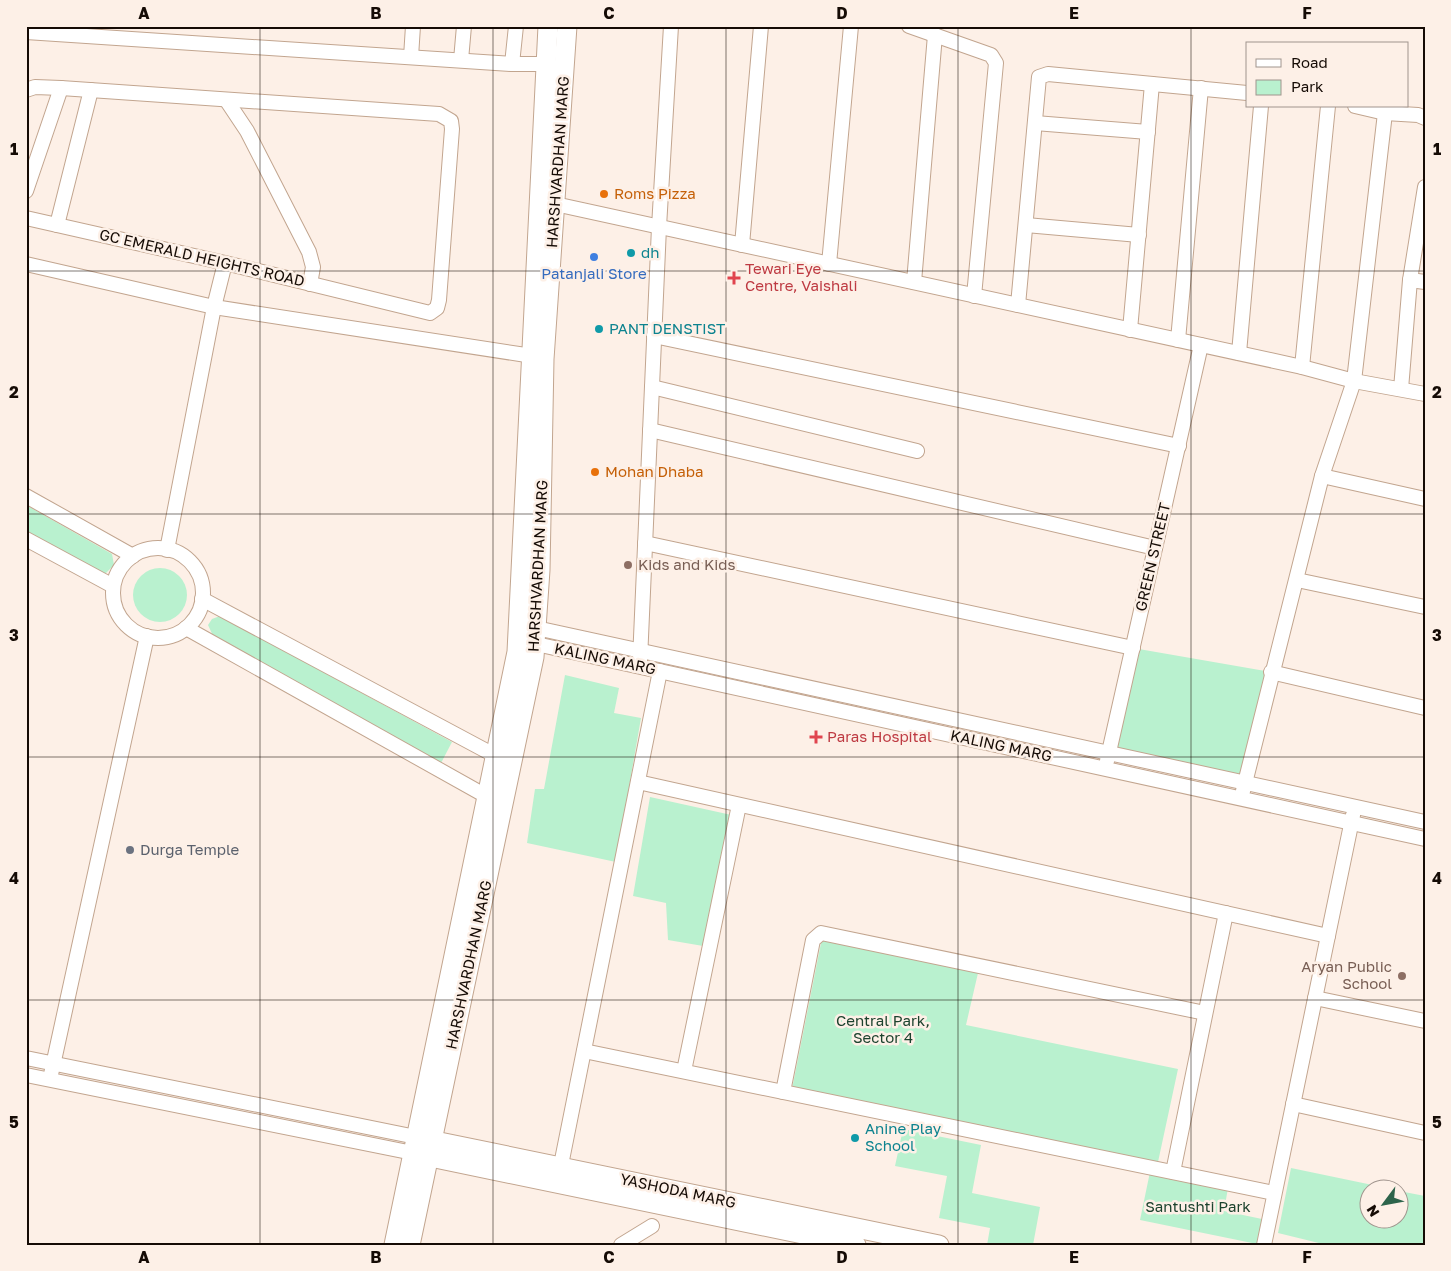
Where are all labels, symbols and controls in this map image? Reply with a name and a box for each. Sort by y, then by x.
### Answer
text: A [138,3,150,23]
text: B [370,3,382,23]
text: C [603,3,615,23]
text: D [836,3,848,23]
text: E [1069,3,1079,23]
text: F [1302,3,1312,23]
legend [1246,42,1408,108]
text: Road [1291,53,1328,71]
street label: HARSHVARDHAN MARG [542,75,572,249]
text: Park [1291,77,1324,95]
text: 1 [10,139,18,159]
text: 1 [1433,139,1441,159]
place label: Roms Pizza [614,184,696,202]
marker: Roms Pizza [598,188,610,200]
street label: GC EMERALD HEIGHTS ROAD [98,225,307,289]
place label: dh [641,243,659,261]
marker: dh [625,247,637,259]
marker: Patanjali Store [588,251,600,263]
place label: Tewari Eye Centre, Vaishali [745,259,857,294]
place label: Patanjali Store [541,264,647,282]
marker: Tewari Eye Centre, Vaishali [727,271,741,285]
place label: PANT DENSTIST [609,319,725,337]
marker: PANT DENSTIST [593,323,605,335]
text: 2 [9,382,19,402]
text: 2 [1432,382,1442,402]
place label: Mohan Dhaba [605,462,703,480]
marker: Mohan Dhaba [589,466,601,478]
street label: HARSHVARDHAN MARG [524,479,551,653]
street label: GREEN STREET [1131,501,1173,613]
place label: Kids and Kids [638,555,736,573]
marker: Kids and Kids [622,559,634,571]
text: 3 [9,625,19,645]
text: 3 [1432,625,1442,645]
street label: KALING MARG [553,638,658,678]
street label: KALING MARG [949,725,1054,765]
place label: Paras Hospital [827,727,932,745]
marker: Paras Hospital [809,730,823,744]
place label: Durga Temple [140,840,240,858]
marker: Durga Temple [124,844,136,856]
text: 4 [9,868,19,888]
text: 4 [1432,868,1442,888]
street label: HARSHVARDHAN MARG [441,879,495,1051]
place label: Aryan Public School [1301,957,1392,992]
marker: Aryan Public School [1396,970,1408,982]
park label: Central Park, Sector 4 [836,1011,930,1046]
text: 5 [9,1112,19,1132]
text: 5 [1432,1112,1442,1132]
place label: Anine Play School [865,1119,942,1154]
marker: Anine Play School [849,1132,861,1144]
street label: YASHODA MARG [619,1169,738,1211]
north arrow [1358,1178,1408,1228]
park label: Santushti Park [1145,1197,1251,1215]
text: N [1363,1202,1383,1220]
text: A [138,1247,150,1267]
text: B [370,1247,382,1267]
text: C [603,1247,615,1267]
text: D [836,1247,848,1267]
text: E [1069,1247,1079,1267]
text: F [1302,1247,1312,1267]

